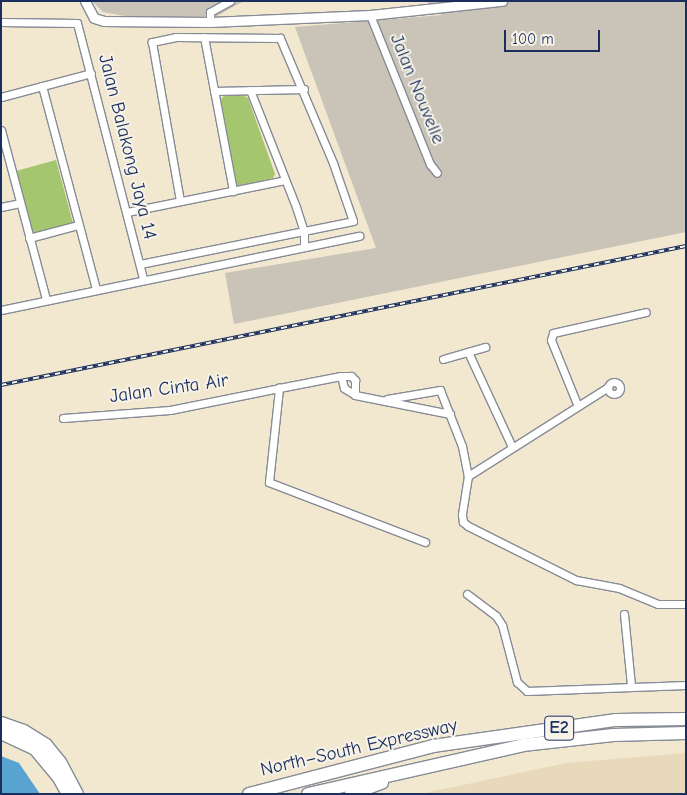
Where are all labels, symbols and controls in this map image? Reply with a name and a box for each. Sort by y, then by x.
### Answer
scale bar [507,20,603,52]
text: 100 m [512,30,554,48]
street label: Jalan Nouvelle [385,31,449,147]
street label: Jalan Balakong Jaya 14 [93,52,161,242]
street label: Jalan Cinta Air [108,369,230,409]
road number: E2 [544,712,574,744]
street label: North–South Expressway [258,714,460,782]

